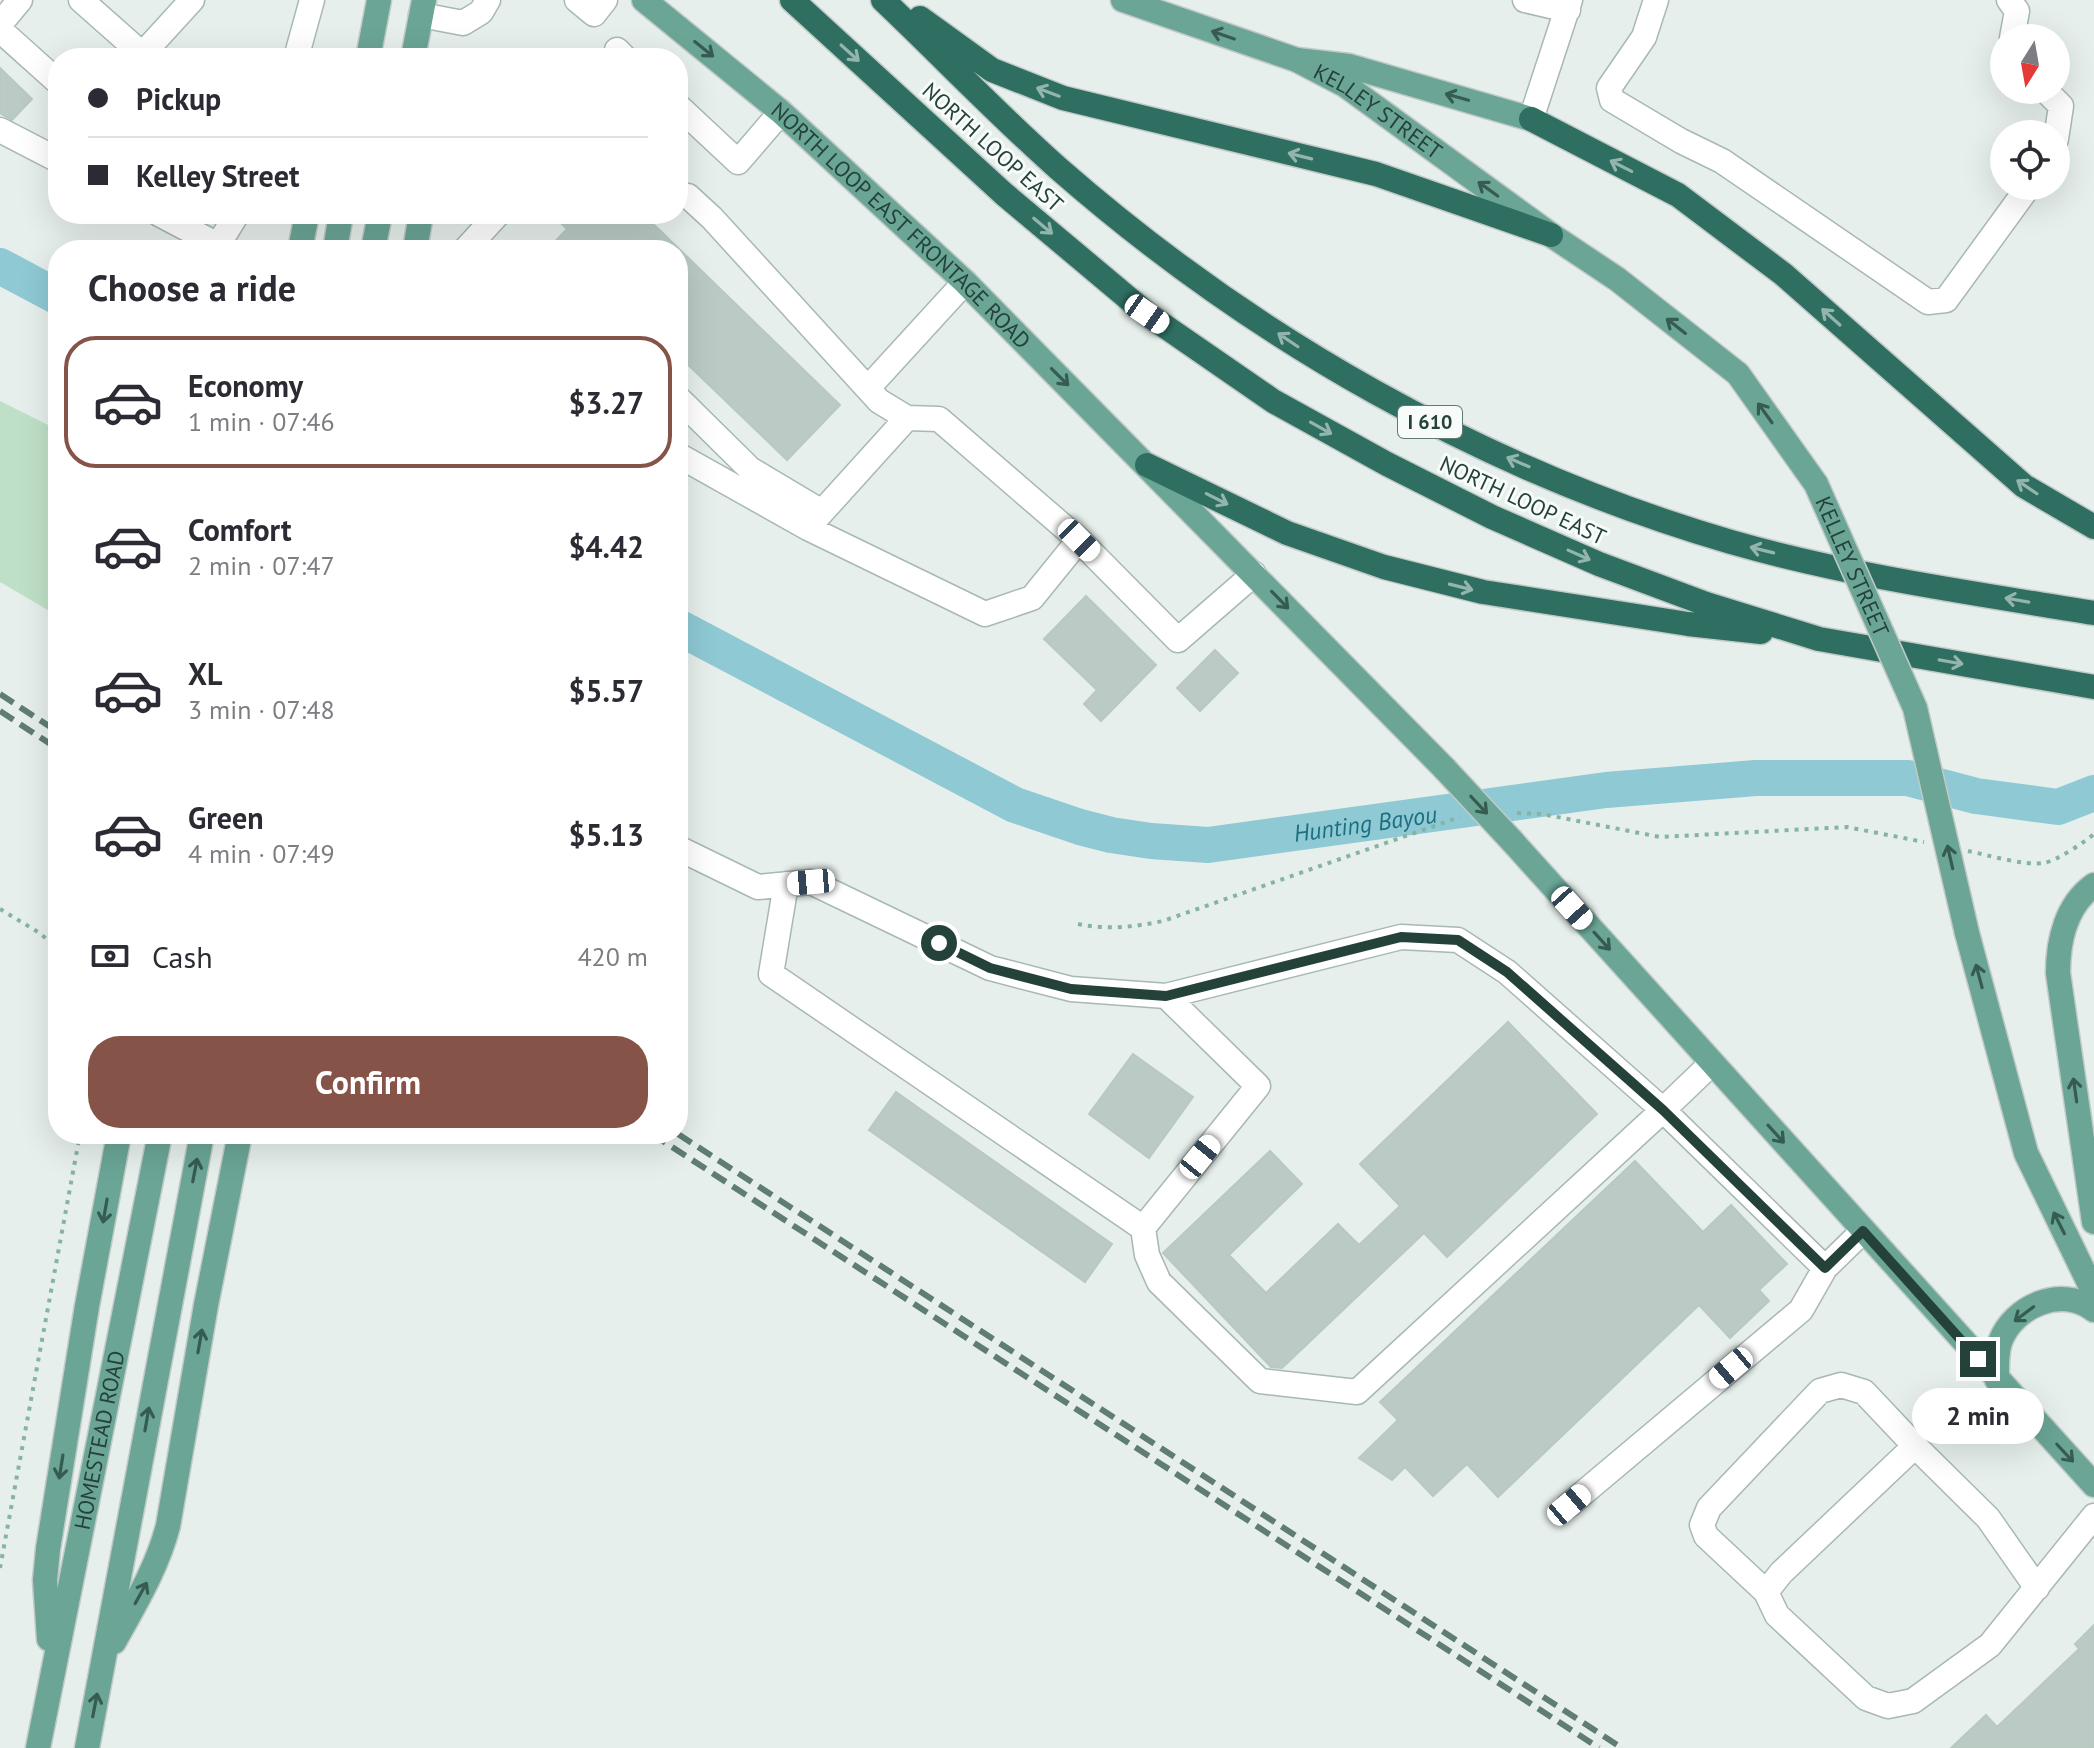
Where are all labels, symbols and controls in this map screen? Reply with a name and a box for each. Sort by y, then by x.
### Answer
north arrow [1990,24,2070,104]
map controls [1990,24,2070,200]
one-way arrow [1211,26,1236,41]
one-way arrow [694,40,715,58]
one-way arrow [840,43,860,62]
street label: KELLEY STREET [1309,57,1448,165]
street label: NORTH LOOP EAST [917,76,1069,218]
text: Pickup [136,79,221,118]
one-way arrow [1036,84,1061,98]
one-way arrow [1444,89,1470,104]
street label: NORTH LOOP EAST FRONTAGE ROAD [766,96,1037,355]
button: locate [1990,120,2070,200]
one-way arrow [1287,147,1313,162]
text: Kelley Street [136,156,299,195]
one-way arrow [1609,157,1633,173]
one-way arrow [1477,181,1499,198]
one-way arrow [1033,217,1053,235]
text: Choose a ride [88,264,296,311]
car [1120,290,1174,338]
one-way arrow [1821,307,1841,326]
one-way arrow [1666,317,1687,335]
one-way arrow [1278,332,1300,349]
icon: car [92,366,164,438]
text: Economy [188,366,303,405]
one-way arrow [1050,367,1069,386]
text: $3.27 [569,383,644,422]
one-way arrow [1757,402,1774,424]
text: 1 min · 07:46 [188,405,335,438]
road number: I 610 [1398,406,1462,438]
one-way arrow [1309,420,1332,436]
street label: NORTH LOOP EAST [1435,449,1611,551]
one-way arrow [1506,454,1530,469]
one-way arrow [2017,479,2039,495]
street label: KELLEY STREET [1809,492,1896,641]
one-way arrow [1205,493,1228,508]
icon: car [92,510,164,582]
text: Comfort [188,510,291,549]
car [1054,515,1104,565]
text: $4.42 [569,527,644,566]
one-way arrow [1750,541,1776,556]
one-way arrow [1567,548,1591,563]
text: 2 min · 07:47 [188,549,335,582]
one-way arrow [1448,580,1474,595]
one-way arrow [1270,590,1289,609]
one-way arrow [2005,592,2030,607]
icon: car [92,654,164,726]
text: XL [188,654,222,693]
one-way arrow [1938,655,1963,670]
text: $5.57 [569,671,644,710]
text: 3 min · 07:48 [188,693,335,726]
one-way arrow [1469,795,1488,815]
icon: car [92,798,164,870]
text: Green [188,798,263,837]
water label: Hunting Bayou [1292,798,1439,849]
text: $5.13 [569,815,644,854]
text: 4 min · 07:49 [188,837,335,870]
one-way arrow [1941,845,1956,870]
car [786,868,836,896]
car [1547,882,1597,934]
route start [921,925,957,961]
one-way arrow [1592,930,1610,950]
icon: cash [88,934,132,978]
text: Cash [152,937,213,976]
text: 420 m [577,940,648,973]
one-way arrow [1971,964,1986,990]
button: Confirm [88,1036,648,1128]
one-way arrow [2067,1077,2082,1103]
one-way arrow [1766,1123,1784,1143]
car [1176,1131,1224,1183]
one-way arrow [188,1157,203,1183]
one-way arrow [96,1197,111,1223]
one-way arrow [2050,1212,2066,1236]
one-way arrow [2014,1305,2035,1322]
one-way arrow [193,1329,208,1355]
route end [1960,1341,1996,1377]
car [1705,1343,1757,1393]
street label: HOMESTEAD ROAD [68,1348,131,1532]
callout: 2 min [1912,1387,2044,1443]
text: 2 min [1946,1399,2010,1432]
one-way arrow [141,1407,156,1432]
one-way arrow [2055,1443,2073,1463]
one-way arrow [53,1454,68,1479]
car [1543,1480,1595,1530]
one-way arrow [133,1582,149,1605]
one-way arrow [88,1692,103,1718]

